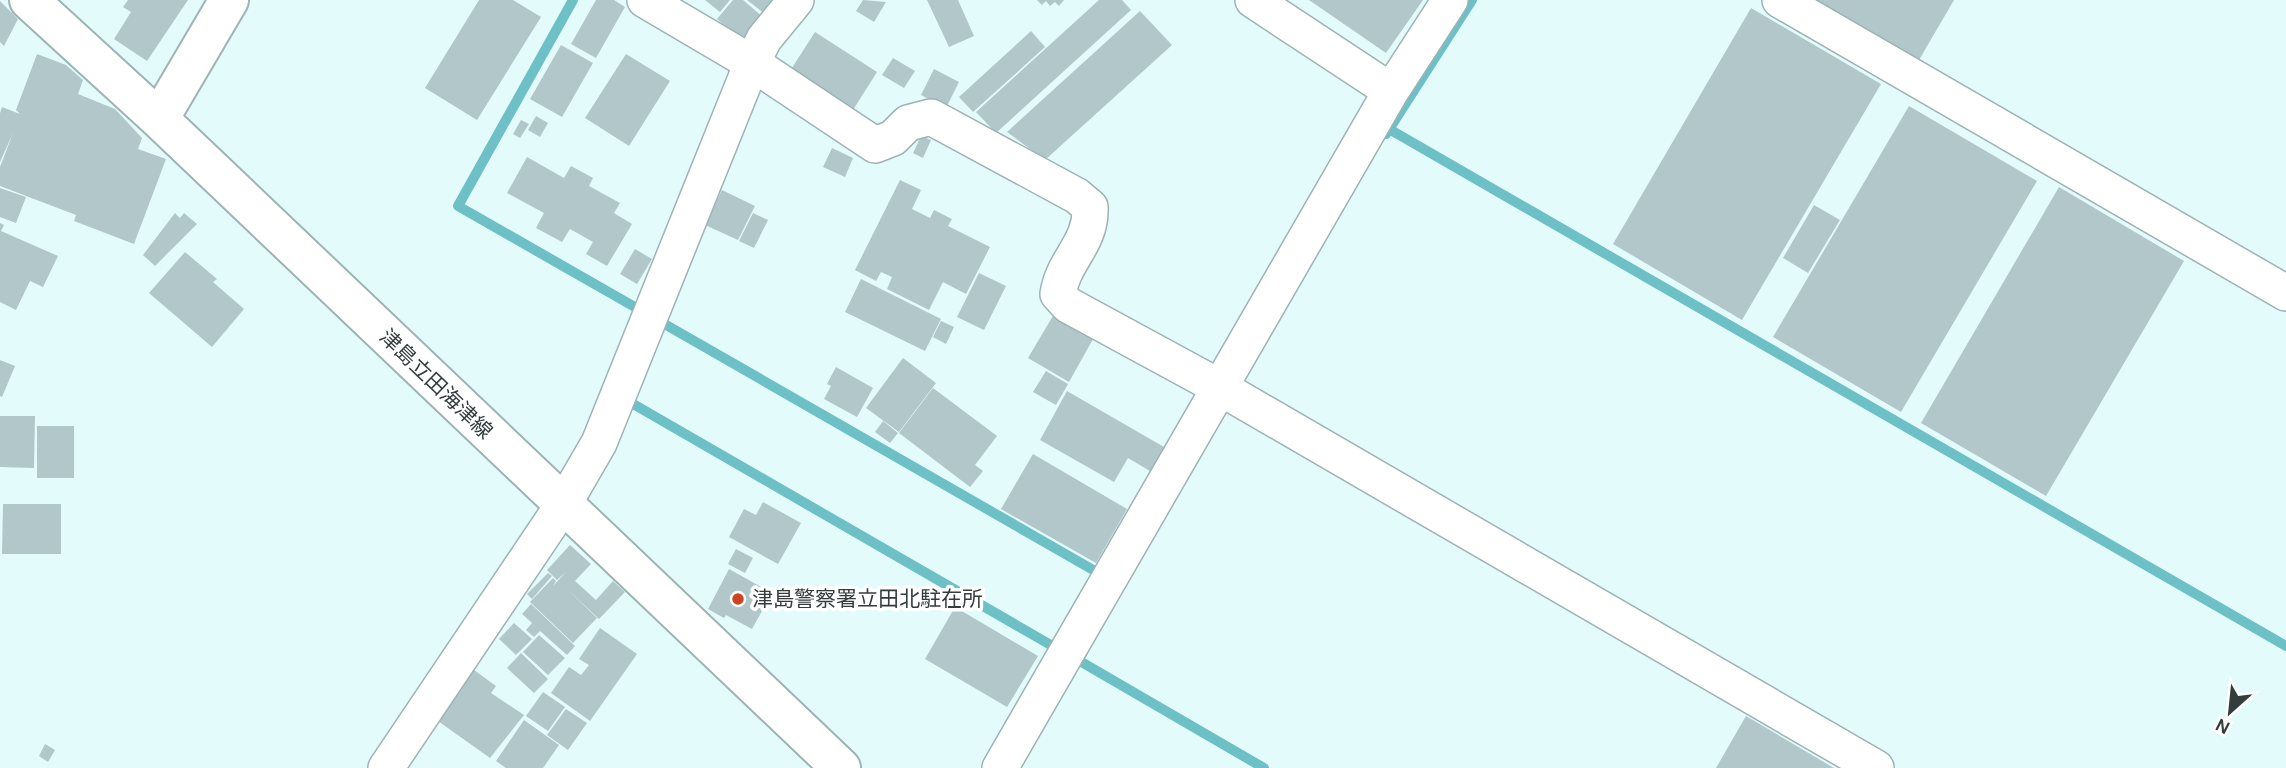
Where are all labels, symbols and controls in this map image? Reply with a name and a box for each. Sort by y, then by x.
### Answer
street label: 津島立田海津線 [375,324,497,444]
place label: 津島警察署立田北駐在所 [752,587,983,611]
marker: 津島警察署立田北駐在所 [730,591,746,607]
north arrow [2195,677,2265,747]
text: N [2212,713,2234,739]

